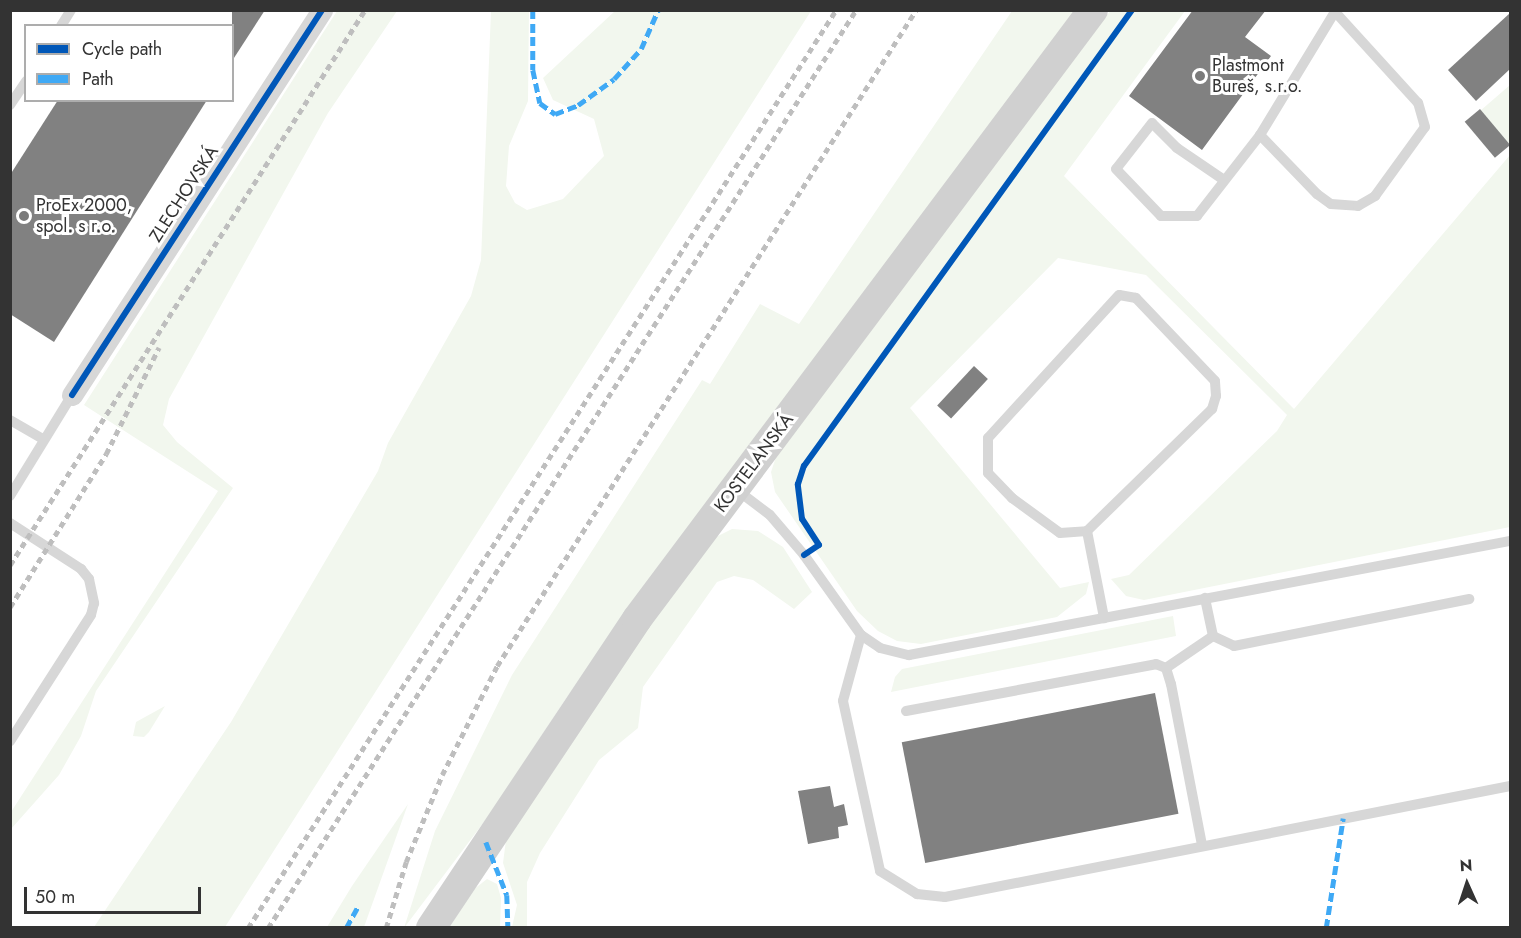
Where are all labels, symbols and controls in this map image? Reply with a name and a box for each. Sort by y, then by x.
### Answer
legend [24,24,234,102]
text: Cycle path [82,36,162,62]
place label: Plastmont Bureš, s.r.o. [1212,55,1302,98]
text: Path [82,66,114,92]
marker: Plastmont Bureš, s.r.o. [1193,69,1207,83]
street label: ZLECHOVSKÁ [145,142,223,246]
place label: ProEx 2000, spol. s r.o. [36,195,132,238]
marker: ProEx 2000, spol. s r.o. [17,209,31,223]
street label: KOSTELANSKÁ [710,409,798,517]
north arrow [1437,854,1497,914]
text: N [1459,854,1473,877]
scale bar [27,875,204,913]
text: 50 m [35,884,75,910]

